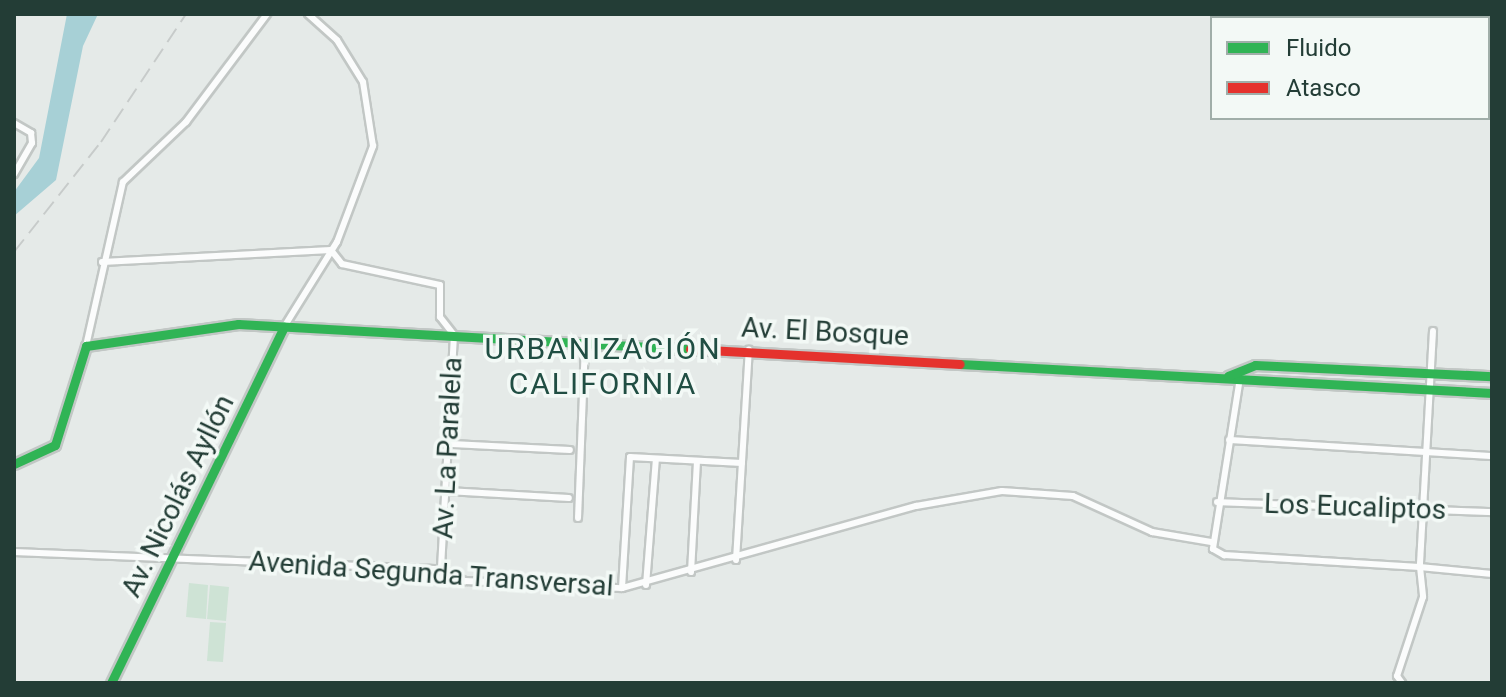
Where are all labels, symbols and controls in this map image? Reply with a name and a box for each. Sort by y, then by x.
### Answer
legend [1210,16,1490,120]
text: Fluido [1286,34,1351,62]
text: Atasco [1286,74,1361,102]
street label: Av. El Bosque [740,311,910,353]
district label: URBANIZACIÓN CALIFORNIA [484,331,722,402]
street label: Av. La Paralela [426,356,470,540]
street label: Av. Nicolás Ayllón [115,389,241,603]
street label: Los Eucaliptos [1263,487,1447,527]
street label: Avenida Segunda Transversal [247,544,615,604]

